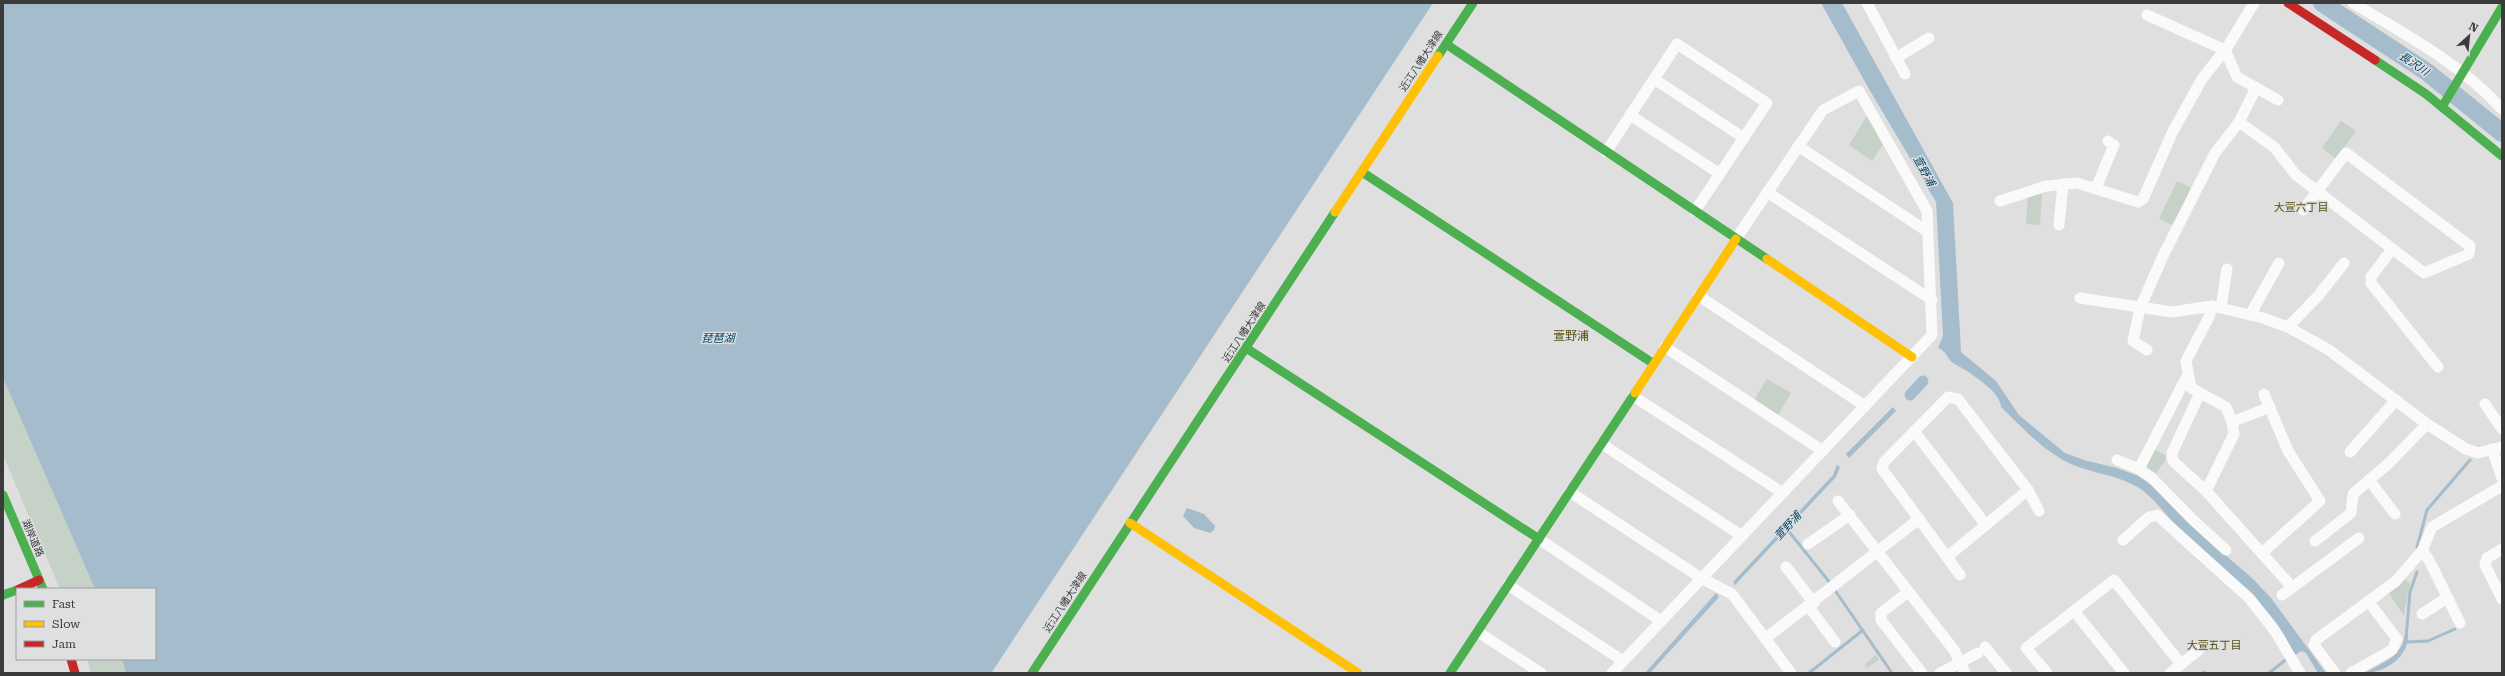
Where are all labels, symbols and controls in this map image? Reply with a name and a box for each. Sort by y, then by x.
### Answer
north arrow [2449,16,2489,56]
text: N [2467,20,2481,35]
street label: 近江八幡大津線 [1397,29,1445,93]
water label: 長沢川 [2397,49,2432,79]
water label: 萱野浦 [1910,153,1939,190]
district label: 大萱六丁目 [2274,201,2329,214]
street label: 近江八幡大津線 [1220,300,1268,364]
district label: 萱野浦 [1553,329,1589,343]
water label: 琵琶湖 [702,332,736,345]
water label: 萱野浦 [1772,508,1805,543]
street label: 湖岸道路 [20,517,46,559]
street label: 近江八幡大津線 [1041,570,1089,634]
legend [16,588,156,660]
text: Fast [52,597,76,611]
text: Slow [52,617,80,631]
text: Jam [52,637,76,651]
district label: 大萱五丁目 [2187,639,2242,652]

